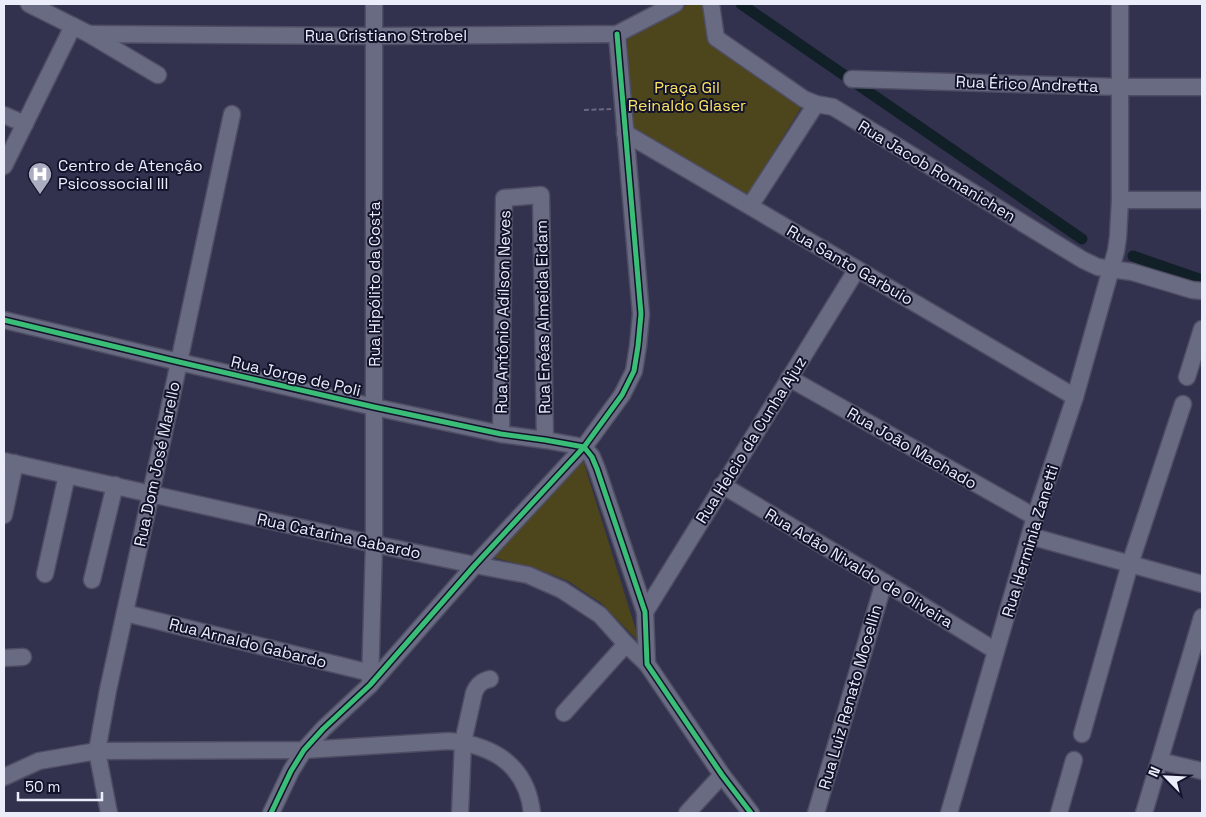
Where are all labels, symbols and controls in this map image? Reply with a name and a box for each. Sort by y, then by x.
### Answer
street label: Rua Cristiano Strobel [305,25,467,46]
street label: Rua Érico Andretta [955,71,1099,97]
park label: Praça Gil Reinaldo Glaser [628,77,746,116]
street label: Rua Jacob Romanichen [854,116,1020,226]
place label: Centro de Atenção Psicossocial III [58,155,203,194]
hospital icon: Centro de Atenção Psicossocial III [27,161,53,195]
street label: Rua Hipólito da Costa [364,201,385,367]
street label: Rua Antônio Adílson Neves [491,210,515,414]
street label: Rua Enéas Almeida Eidam [531,220,555,414]
street label: Rua Santo Garbuio [783,220,917,310]
street label: Rua Jorge de Poli [229,351,363,401]
street label: Rua Helcio da Cunha Ajuz [691,353,811,527]
street label: Rua Dom José Marello [129,379,185,549]
street label: Rua João Machado [843,402,981,494]
street label: Rua Herminia Zanetti [997,462,1063,620]
street label: Rua Adão Nivaldo de Oliveira [761,503,957,633]
street label: Rua Catarina Gabardo [255,508,423,564]
street label: Rua Luiz Renato Mocellin [814,602,886,792]
street label: Rua Arnaldo Gabardo [167,613,329,673]
north arrow [1141,752,1191,802]
text: N [1144,764,1164,780]
scale bar [18,770,101,802]
text: 50 m [25,777,60,796]

